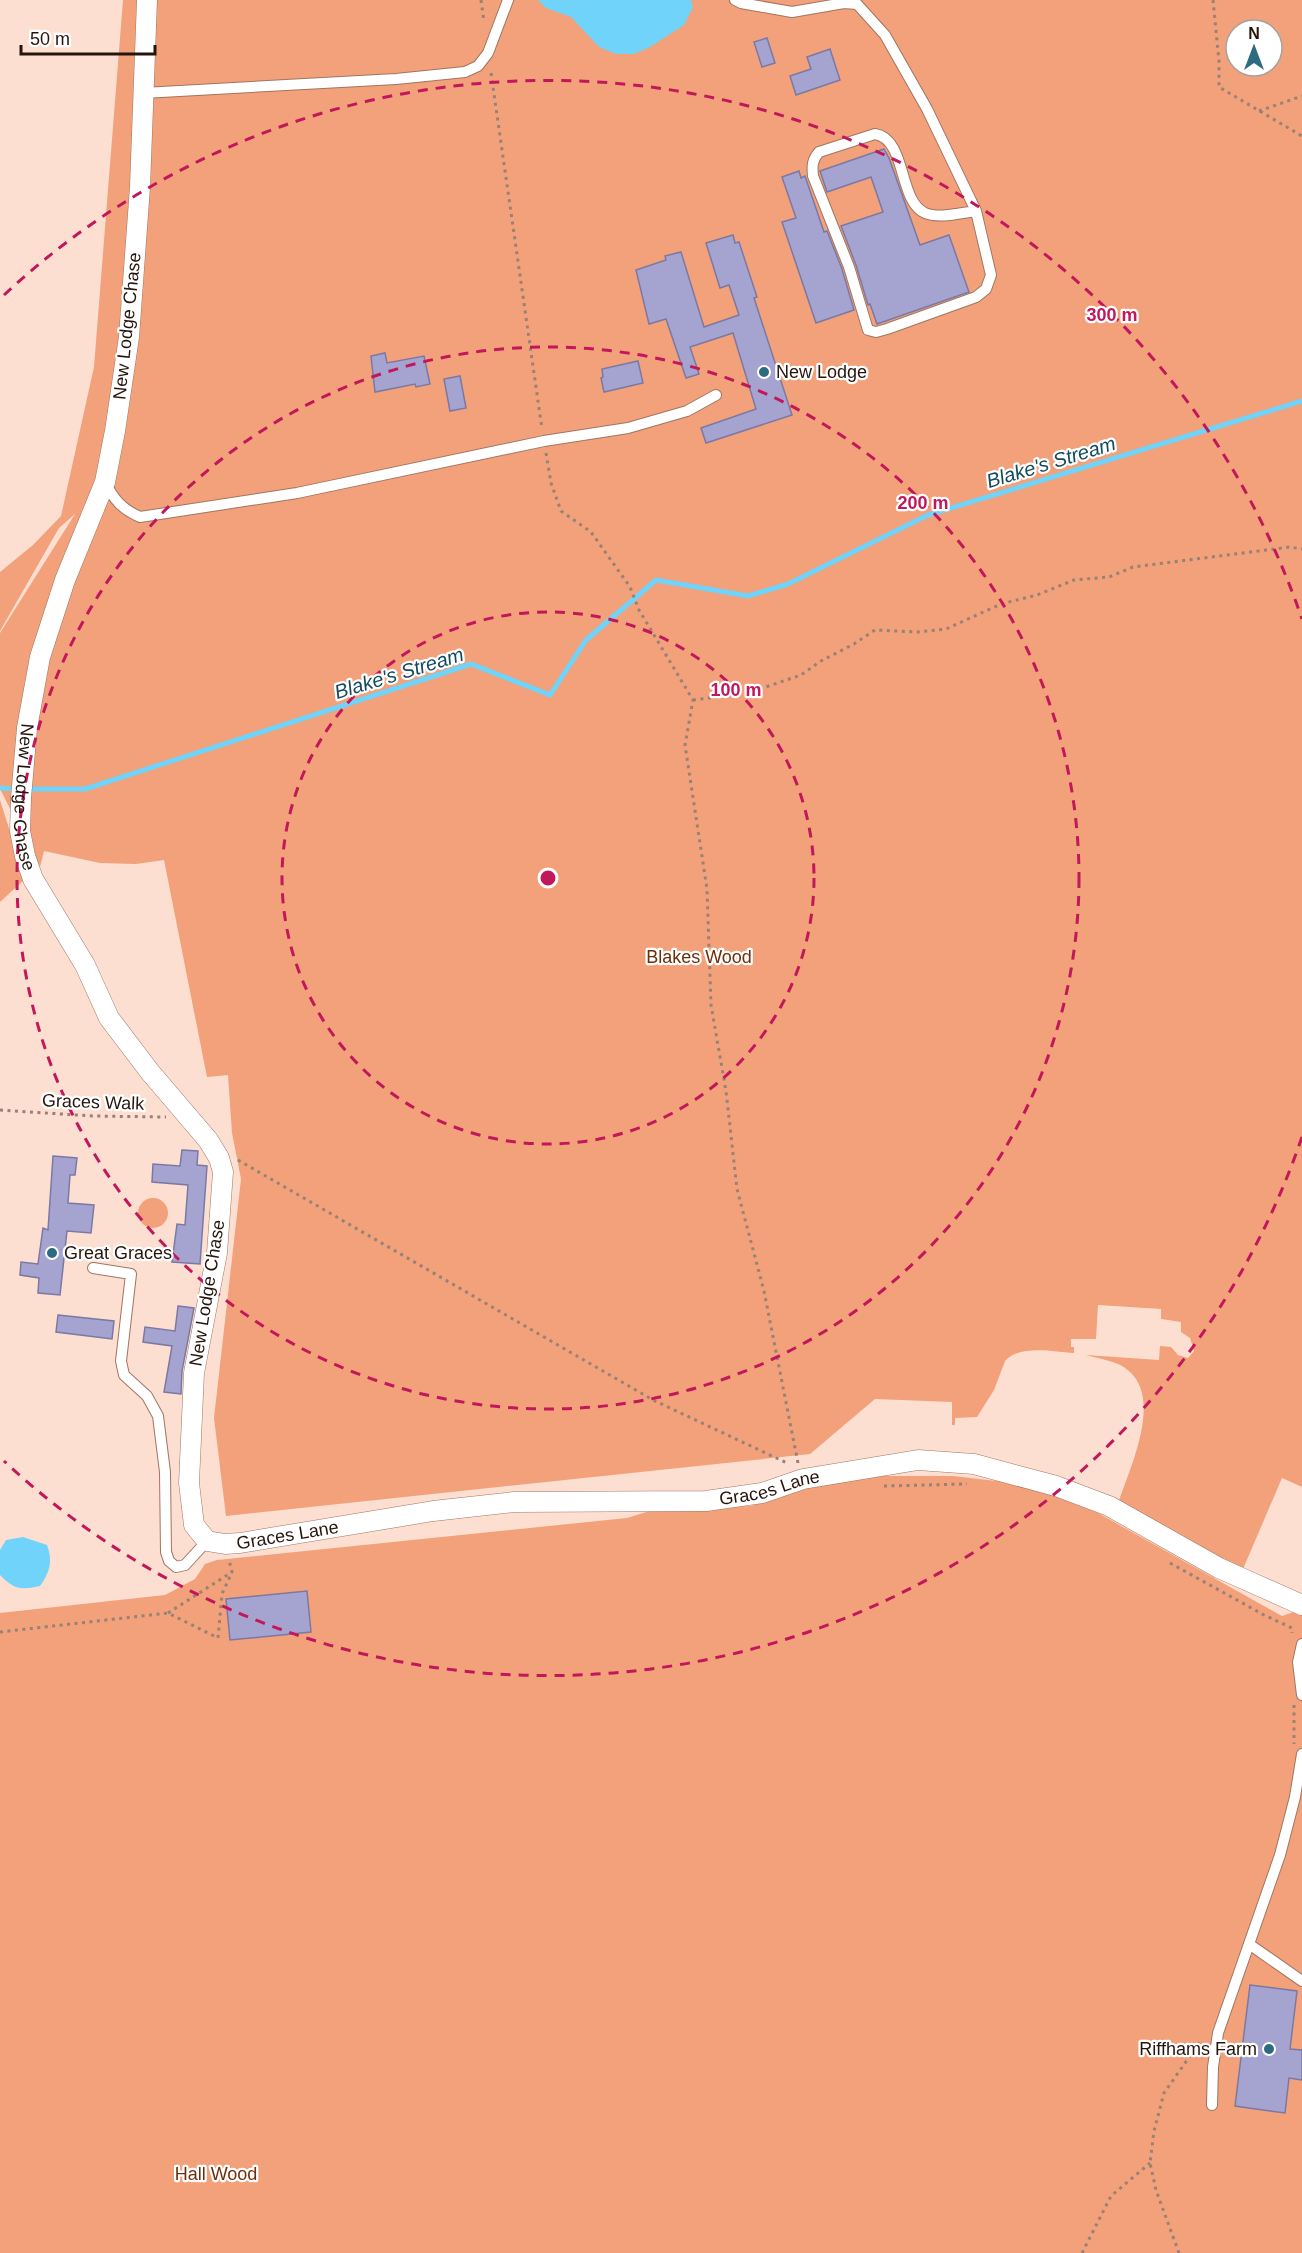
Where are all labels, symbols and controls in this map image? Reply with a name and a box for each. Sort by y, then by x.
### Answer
scale bar [21,18,154,56]
north arrow [1224,18,1284,78]
text: N [1248,25,1260,42]
text: 50 m [30,29,70,49]
street label: New Lodge Chase [109,251,145,401]
text: 300 m [1086,305,1138,325]
place label: New Lodge [776,362,867,382]
marker: New Lodge [757,365,771,379]
water label: Blake's Stream [984,432,1118,492]
text: 200 m [897,493,949,513]
water label: Blake's Stream [332,643,466,703]
text: 100 m [710,680,762,700]
street label: New Lodge Chase [10,723,39,873]
centre of rings [538,868,558,888]
park label: Blakes Wood [646,947,752,967]
street label: Graces Walk [42,1090,145,1114]
street label: New Lodge Chase [186,1218,228,1368]
place label: Great Graces [64,1243,172,1263]
marker: Great Graces [45,1246,59,1260]
street label: Graces Lane [718,1466,821,1509]
street label: Graces Lane [235,1517,340,1553]
place label: Riffhams Farm [1139,2039,1257,2059]
marker: Riffhams Farm [1262,2042,1276,2056]
park label: Hall Wood [175,2164,257,2184]

